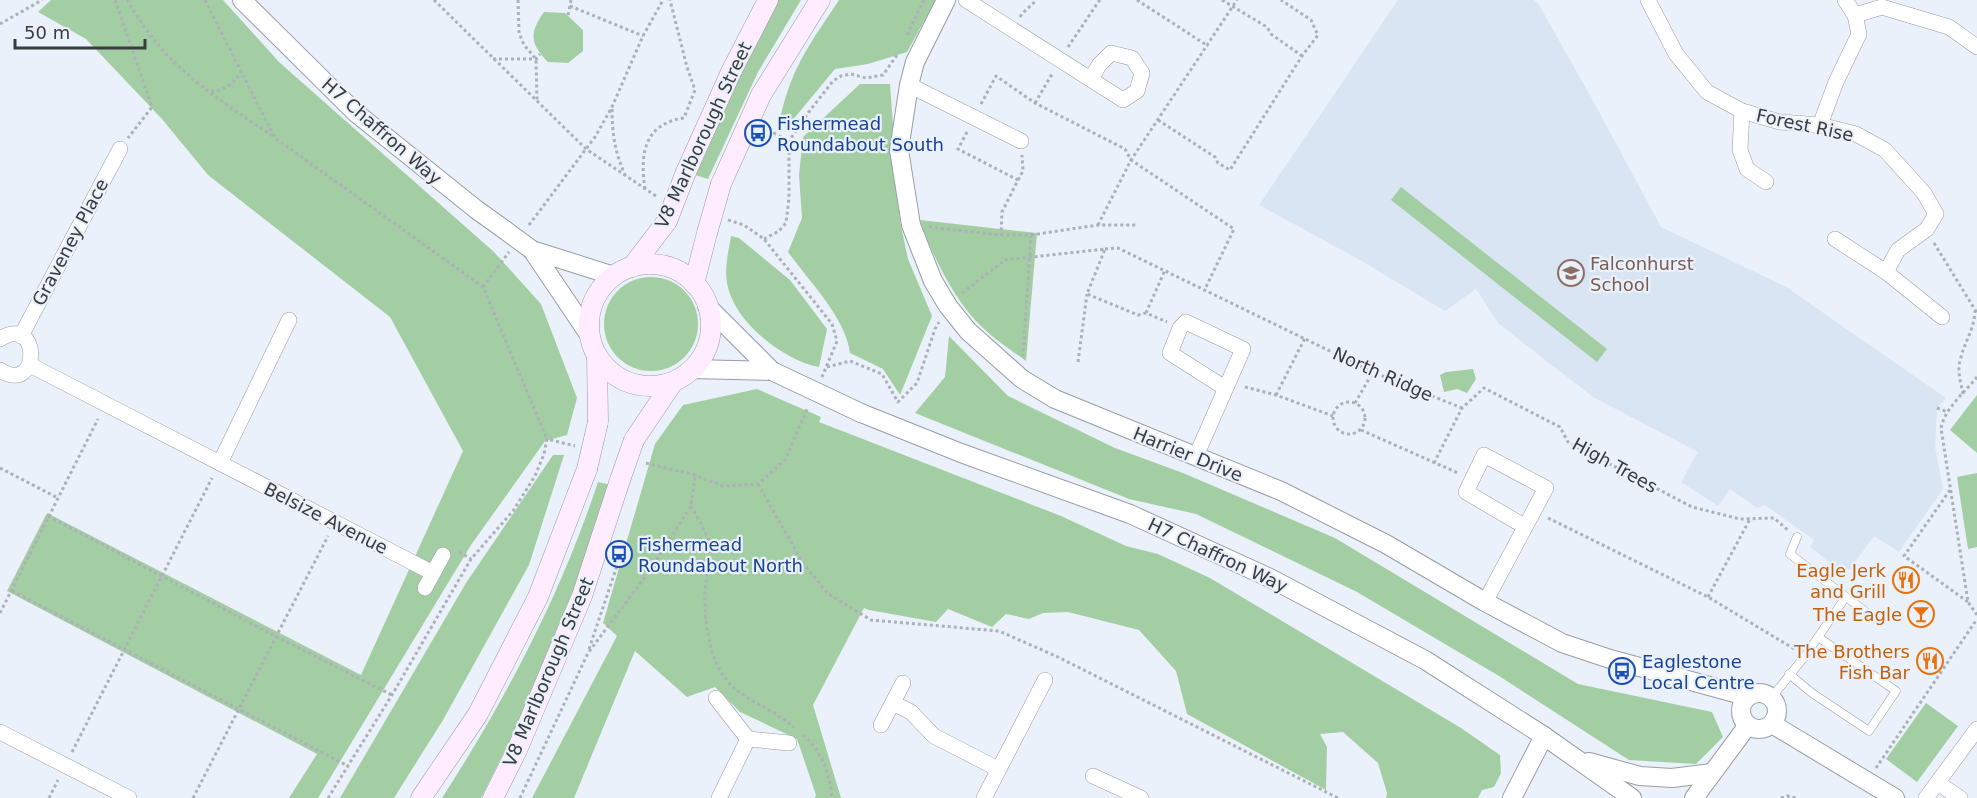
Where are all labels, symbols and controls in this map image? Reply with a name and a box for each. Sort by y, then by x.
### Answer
scale bar [15,12,146,50]
text: 50 m [24,22,70,43]
street label: V8 Marlborough Street [650,38,756,232]
street label: H7 Chaffron Way [318,73,446,189]
street label: Forest Rise [1754,104,1856,146]
place label: Fishermead Roundabout South [777,113,944,155]
bus stop icon: Fishermead Roundabout South [743,118,773,148]
street label: Graveney Place [28,175,112,309]
place label: Falconhurst School [1590,253,1694,295]
school or university icon: Falconhurst School [1556,258,1586,288]
street label: North Ridge [1330,343,1436,405]
street label: Harrier Drive [1130,422,1246,486]
street label: High Trees [1569,433,1661,497]
street label: Belsize Avenue [261,478,391,558]
street label: H7 Chaffron Way [1145,513,1291,597]
place label: Fishermead Roundabout North [638,534,803,576]
bus stop icon: Fishermead Roundabout North [604,539,634,569]
place label: Eagle Jerk and Grill [1796,560,1887,602]
restaurant icon: Eagle Jerk and Grill [1891,565,1921,595]
street label: V8 Marlborough Street [499,574,597,770]
bar icon: The Eagle [1906,599,1936,629]
place label: The Eagle [1812,604,1902,625]
place label: The Brothers Fish Bar [1793,641,1911,683]
restaurant icon: The Brothers Fish Bar [1915,646,1945,676]
place label: Eaglestone Local Centre [1642,651,1755,693]
bus stop icon: Eaglestone Local Centre [1607,656,1637,686]

